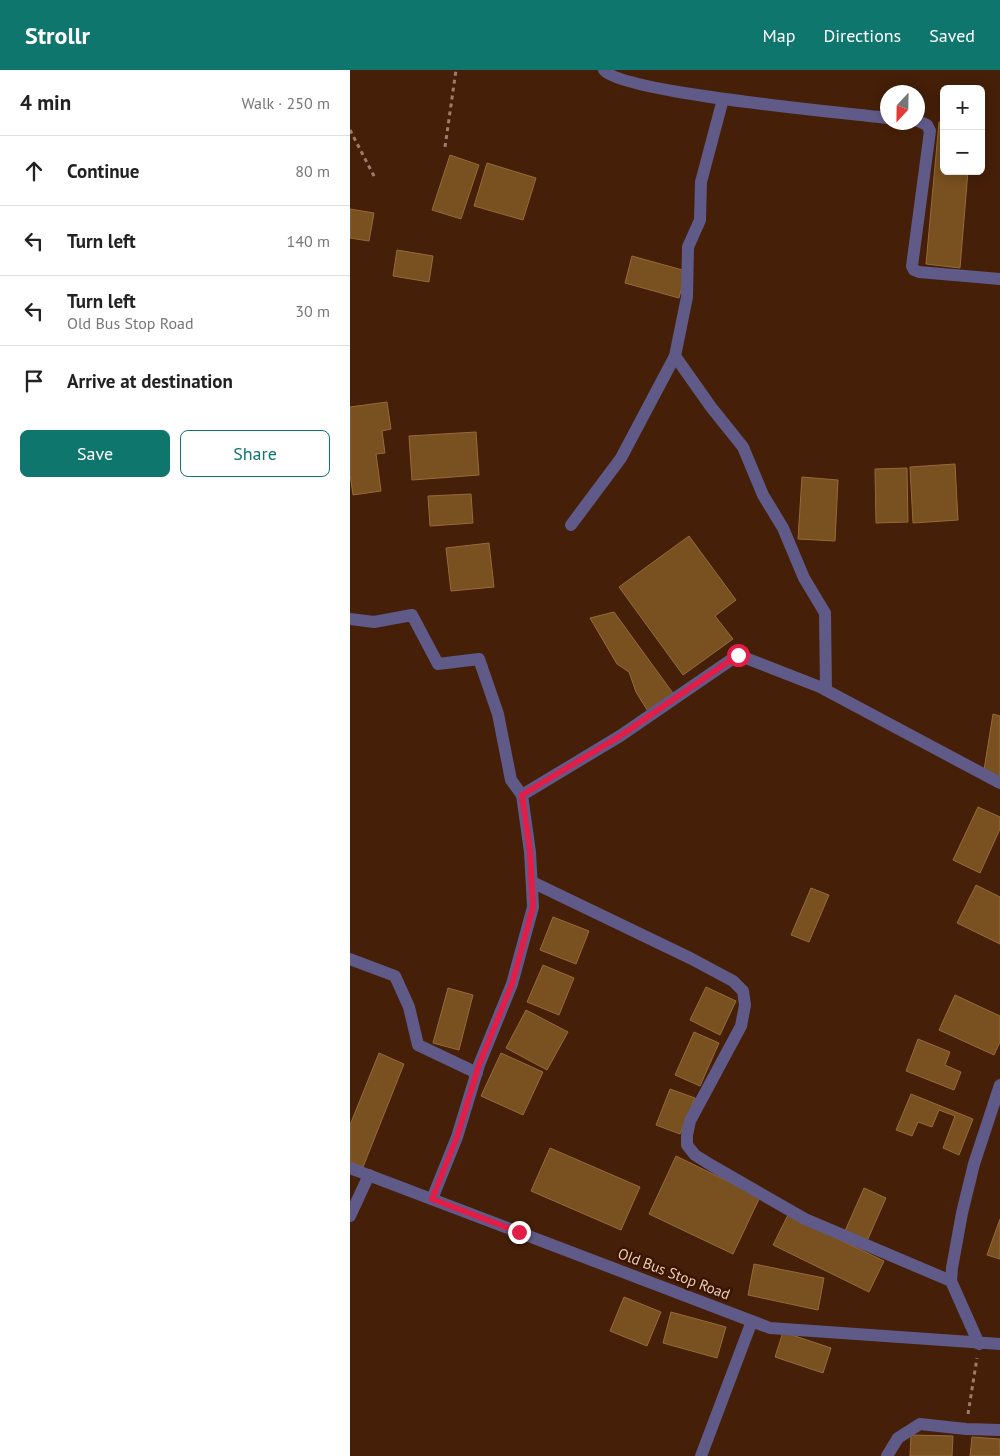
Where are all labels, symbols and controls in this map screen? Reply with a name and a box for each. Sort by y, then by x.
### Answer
text: Strollr [25,20,90,51]
text: Map [763,24,795,47]
text: Directions [823,24,901,47]
text: Saved [929,24,975,47]
north arrow [880,85,925,130]
map controls [940,85,985,175]
button: + [940,85,985,130]
text: 4 min [20,89,71,116]
text: Walk · 250 m [241,93,330,113]
button: − [940,130,985,175]
icon: ahead [20,157,48,185]
text: Continue [67,159,139,183]
text: 80 m [295,161,330,181]
icon: left [20,227,48,255]
text: Turn left [67,229,136,253]
text: 140 m [287,231,330,251]
text: Turn left [67,289,136,313]
icon: left [20,297,48,325]
text: 30 m [295,301,330,321]
text: Old Bus Stop Road [67,313,194,333]
icon: arrive [20,367,48,395]
text: Arrive at destination [67,369,233,393]
button: Save [20,430,170,477]
button: Share [180,430,330,477]
route start [727,644,750,667]
route end [508,1221,531,1244]
street label: Old Bus Stop Road [615,1243,733,1304]

